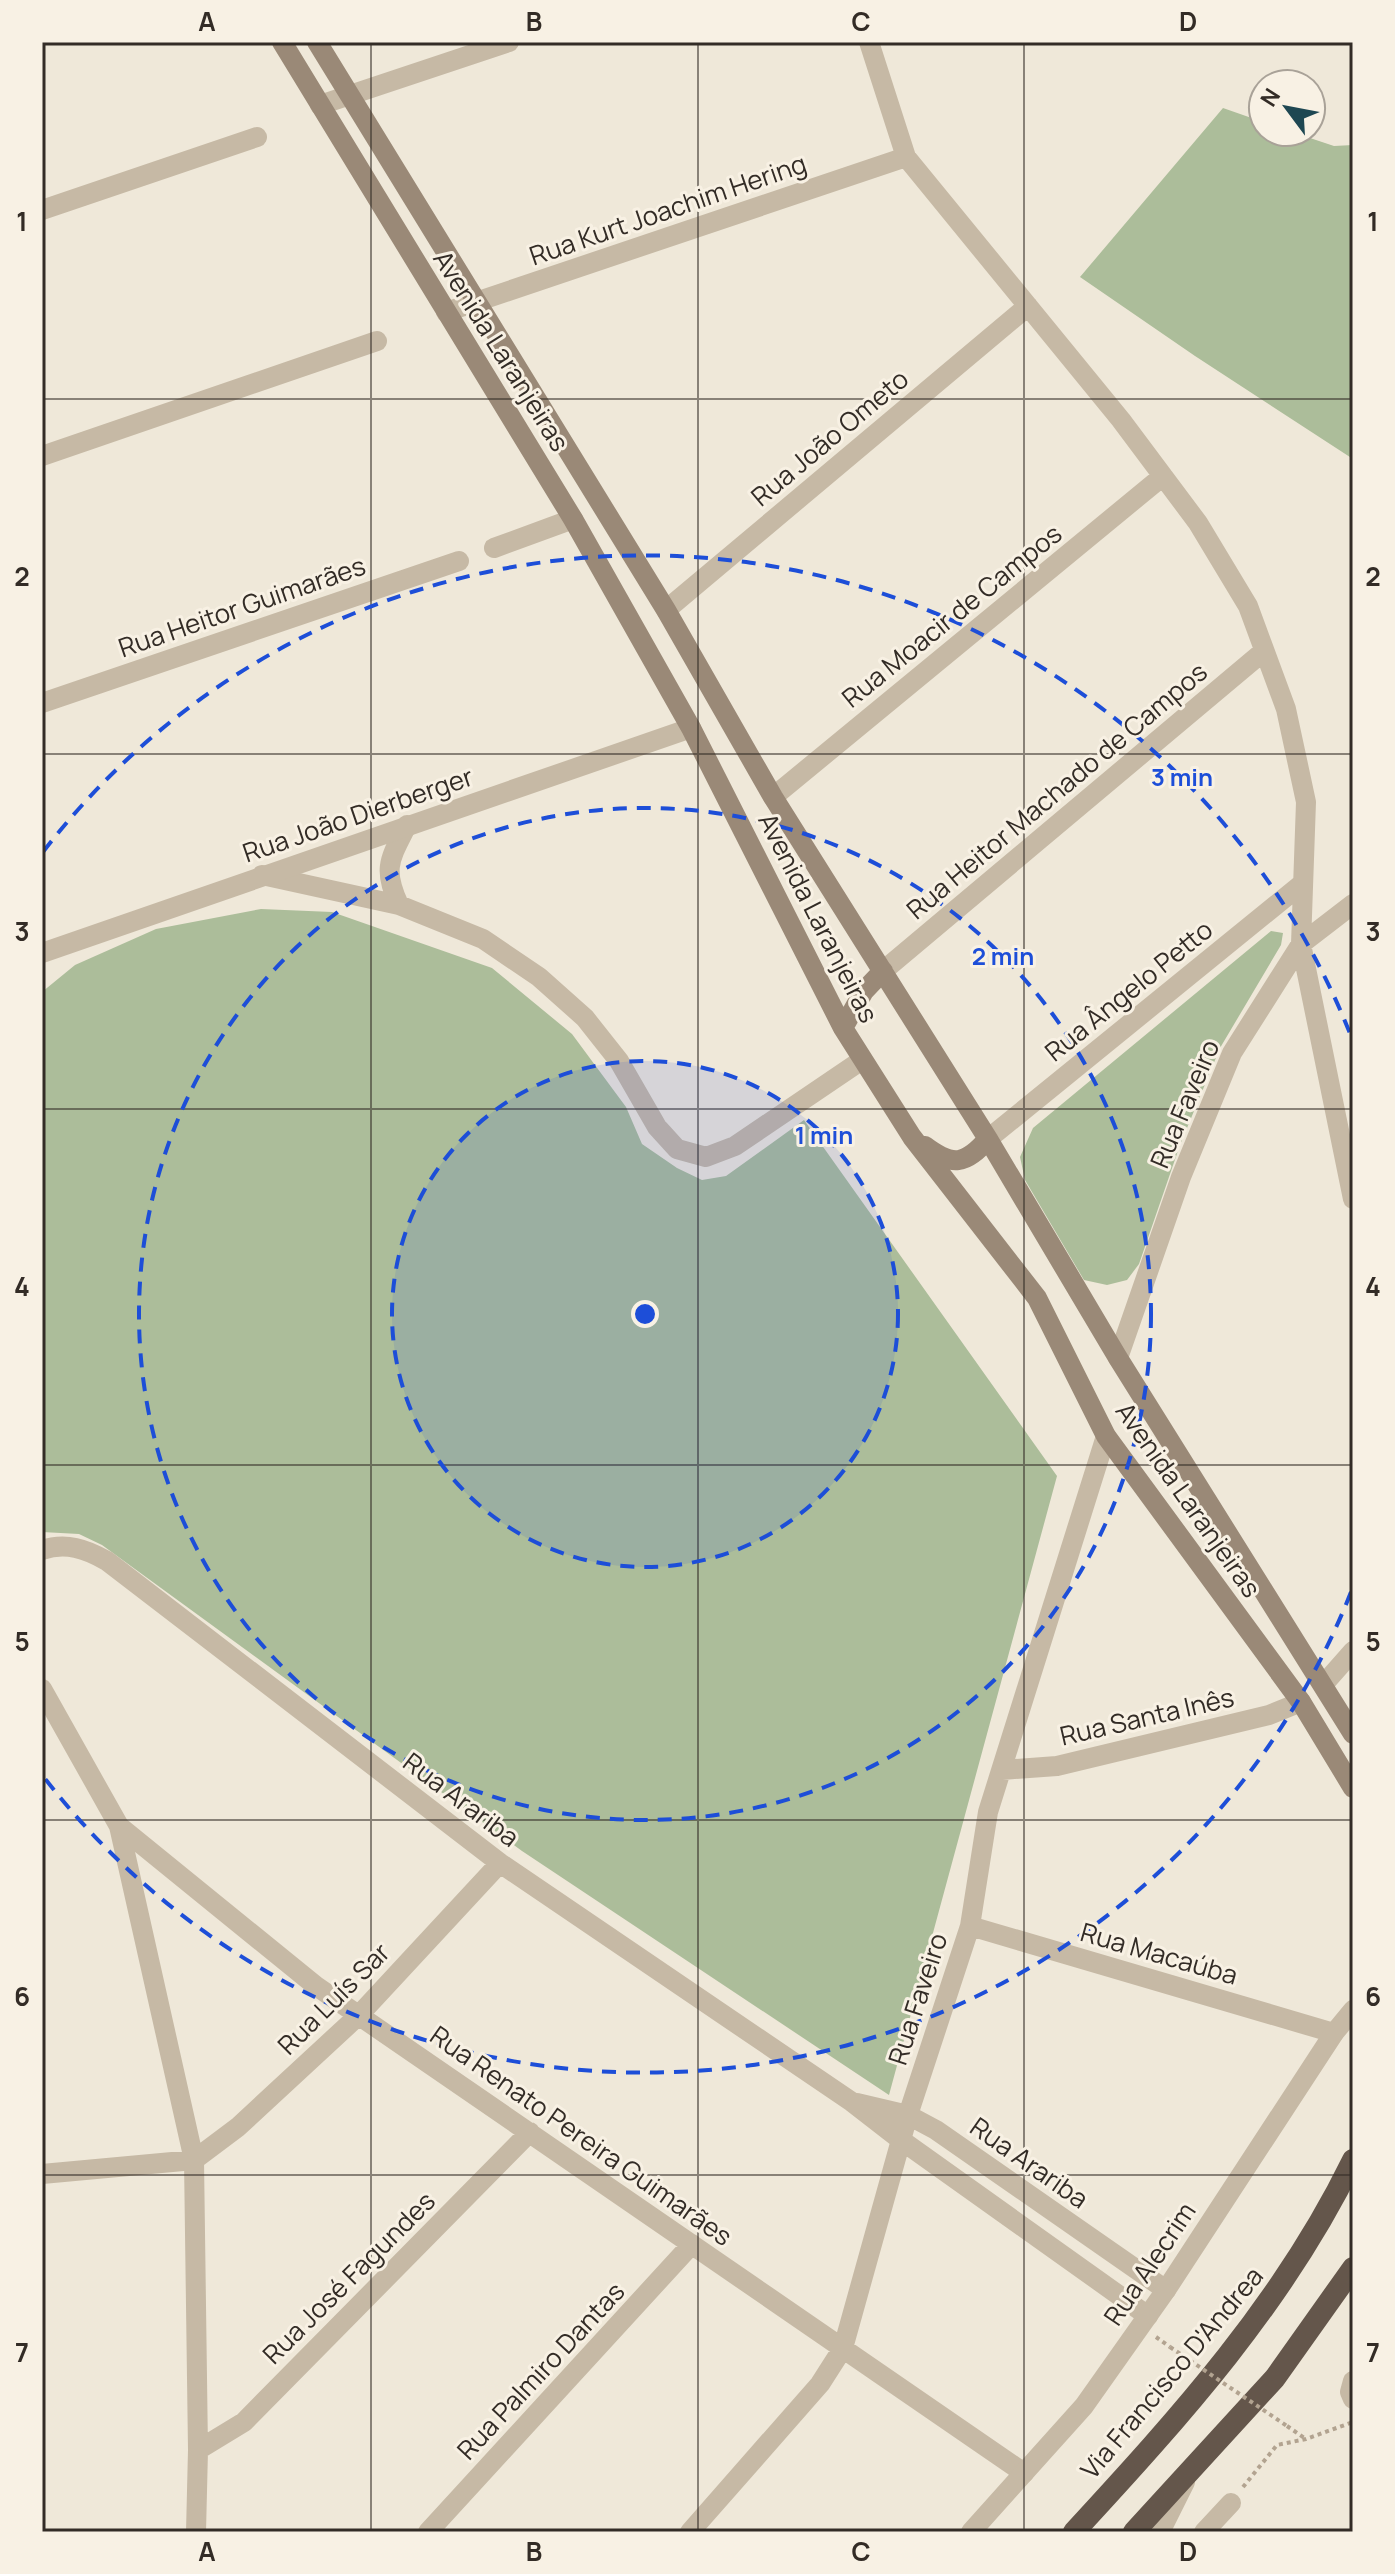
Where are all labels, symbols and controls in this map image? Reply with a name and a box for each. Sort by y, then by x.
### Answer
text: A [198,3,216,39]
text: B [526,3,542,39]
text: C [851,3,871,39]
text: D [1179,3,1197,39]
north arrow [1247,68,1327,148]
text: N [1253,83,1287,112]
street label: Rua Kurt Joachim Hering [524,145,811,273]
text: 1 [16,203,28,239]
text: 1 [1367,203,1379,239]
street label: Avenida Laranjeiras [425,243,578,458]
street label: Rua João Ometo [743,361,916,514]
street label: Rua Moacir de Campos [834,515,1069,715]
street label: Rua Heitor Guimarães [113,547,370,665]
text: 2 [14,558,30,594]
text: 2 [1365,558,1381,594]
street label: Rua Heitor Machado de Campos [898,654,1214,927]
street label: Rua João Dierberger [238,758,478,870]
text: 3 min [1151,760,1213,793]
street label: Avenida Laranjeiras [750,807,887,1028]
street label: Rua Ângelo Petto [1037,911,1220,1069]
text: 3 [14,913,30,949]
text: 3 [1365,913,1381,949]
text: 2 min [972,939,1034,972]
street label: Rua Faveiro [1141,1034,1227,1173]
text: 1 min [795,1118,853,1151]
text: 4 [14,1268,30,1304]
text: 4 [1365,1268,1381,1304]
centre of rings [631,1300,659,1328]
street label: Avenida Laranjeiras [1108,1395,1270,1604]
text: 5 [14,1623,30,1659]
text: 5 [1365,1623,1381,1659]
street label: Rua Santa Inês [1056,1678,1237,1754]
street label: Rua Arariba [396,1744,527,1855]
street label: Rua Macaúba [1077,1913,1242,1993]
street label: Rua Faveiro [879,1928,955,2069]
street label: Rua Luís Sar [269,1934,397,2062]
text: 6 [14,1978,30,2014]
text: 6 [1365,1978,1381,2014]
street label: Rua Renato Pereira Guimarães [423,2017,740,2254]
street label: Rua Arariba [963,2108,1096,2216]
street label: Rua José Fagundes [254,2183,442,2371]
street label: Rua Alecrim [1095,2195,1204,2332]
street label: Via Francisco D'Andrea [1072,2259,1271,2486]
street label: Rua Palmiro Dantas [448,2274,632,2467]
text: 7 [15,2334,29,2370]
text: 7 [1366,2334,1380,2370]
text: A [198,2533,216,2569]
text: B [526,2533,542,2569]
text: C [851,2533,871,2569]
text: D [1179,2533,1197,2569]

